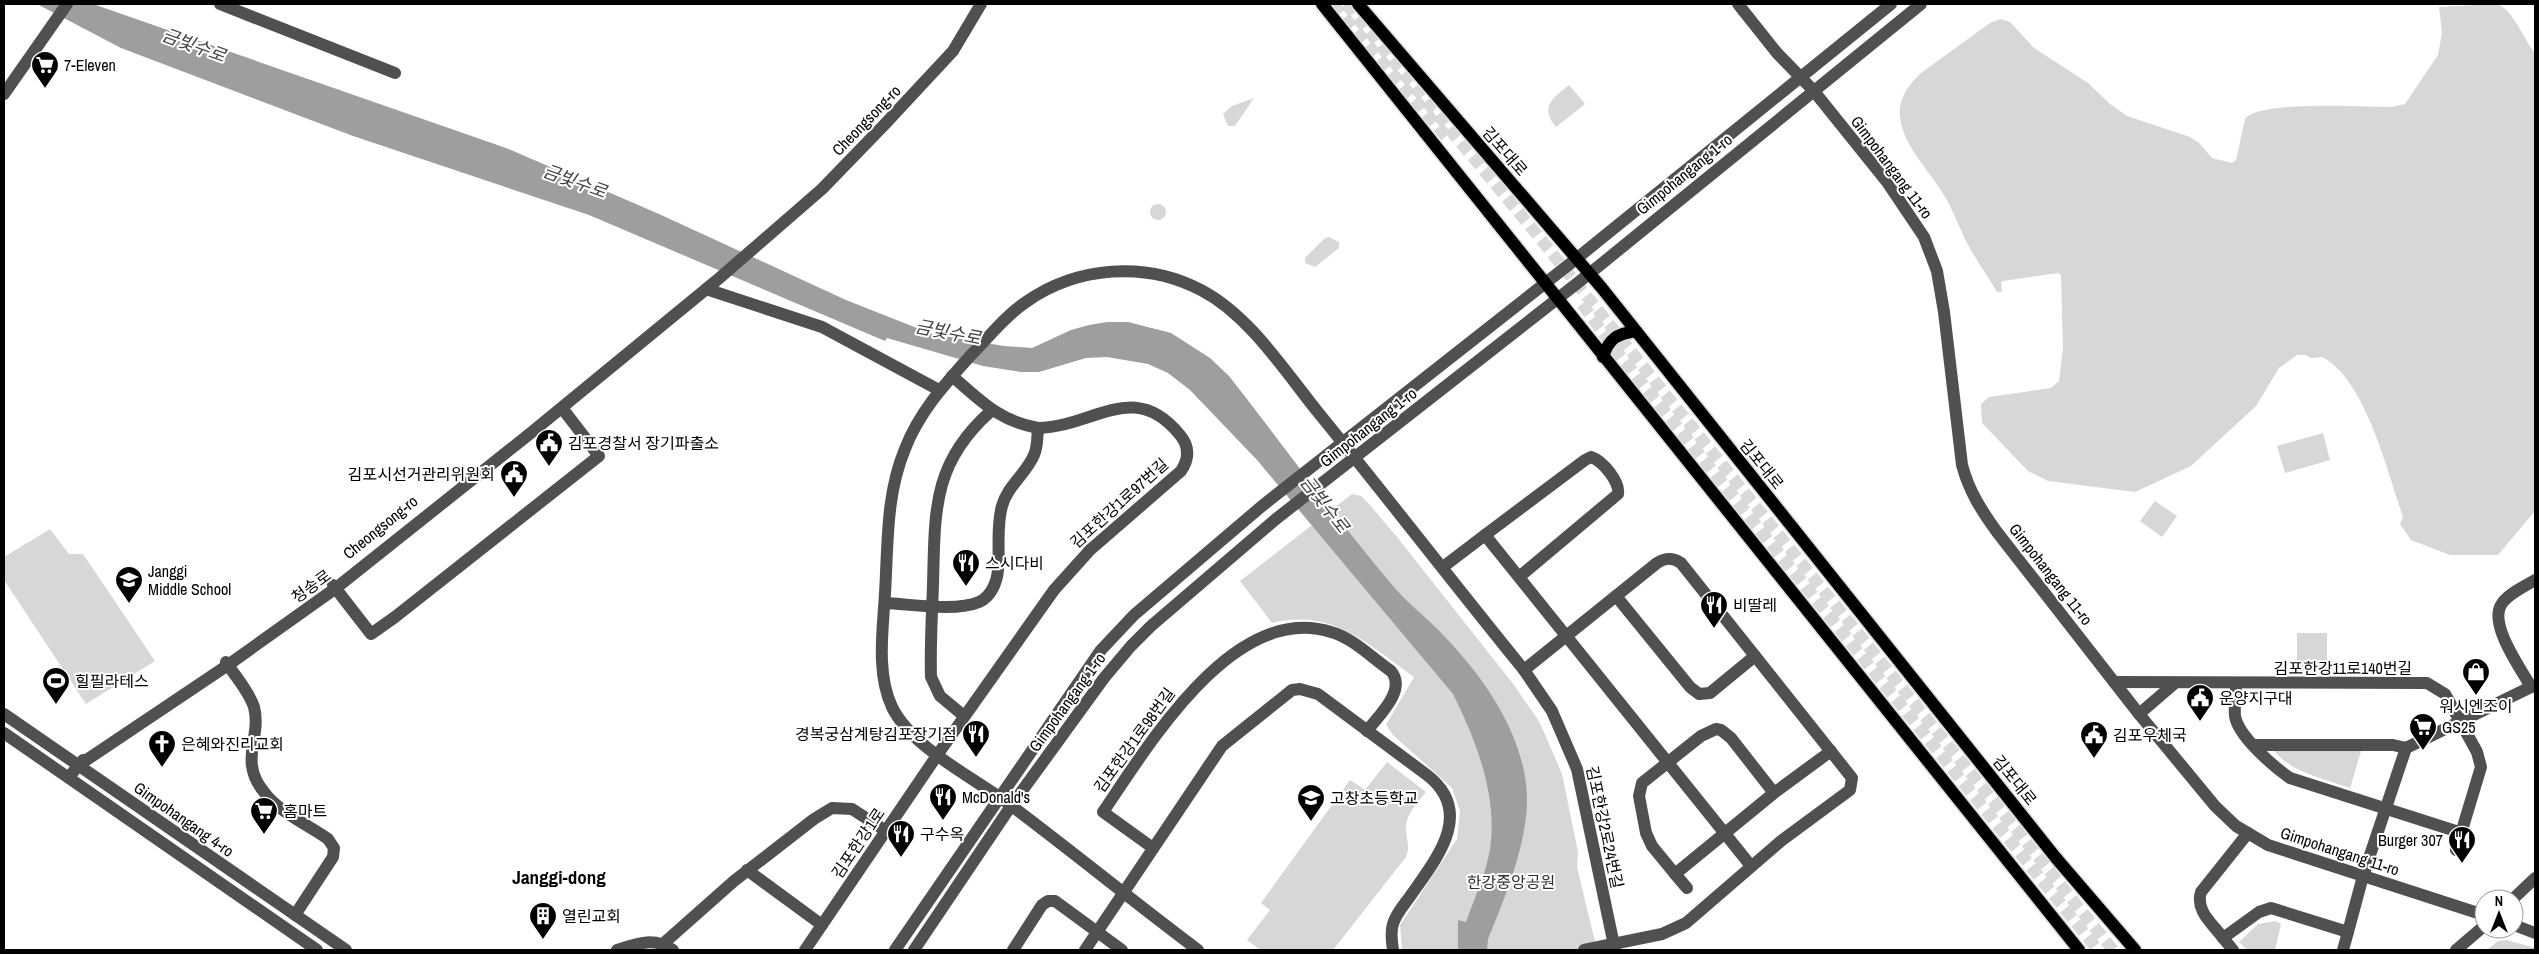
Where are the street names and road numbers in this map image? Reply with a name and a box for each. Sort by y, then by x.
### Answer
street label: Cheongsong-ro [827,80,905,160]
street label: Gimpohangang 11-ro [1846,111,1938,223]
street label: 김포대로 [1477,122,1533,181]
street label: Gimpohangang 1-ro [1631,128,1737,220]
street label: Gimpohangang 1-ro [1315,382,1421,472]
street label: 김포대로 [1735,434,1789,494]
street label: 김포한강1로97번길 [1065,453,1173,553]
street label: Cheongsong-ro [338,490,422,564]
street label: Gimpohangang 11-ro [2004,518,2098,630]
street label: 청송로 [287,564,336,608]
street label: Gimpohangang 1-ro [1024,648,1110,756]
street label: 김포한강11로140번길 [2274,657,2412,679]
street label: 김포한강1로98번길 [1088,683,1180,797]
street label: 김포대로 [1988,750,2042,810]
street label: 김포한강2로24번길 [1581,764,1629,890]
street label: Gimpohangang 4-ro [130,776,238,862]
street label: 김포한강1로 [826,803,890,883]
street label: Gimpohangang 11-ro [2278,821,2402,881]

